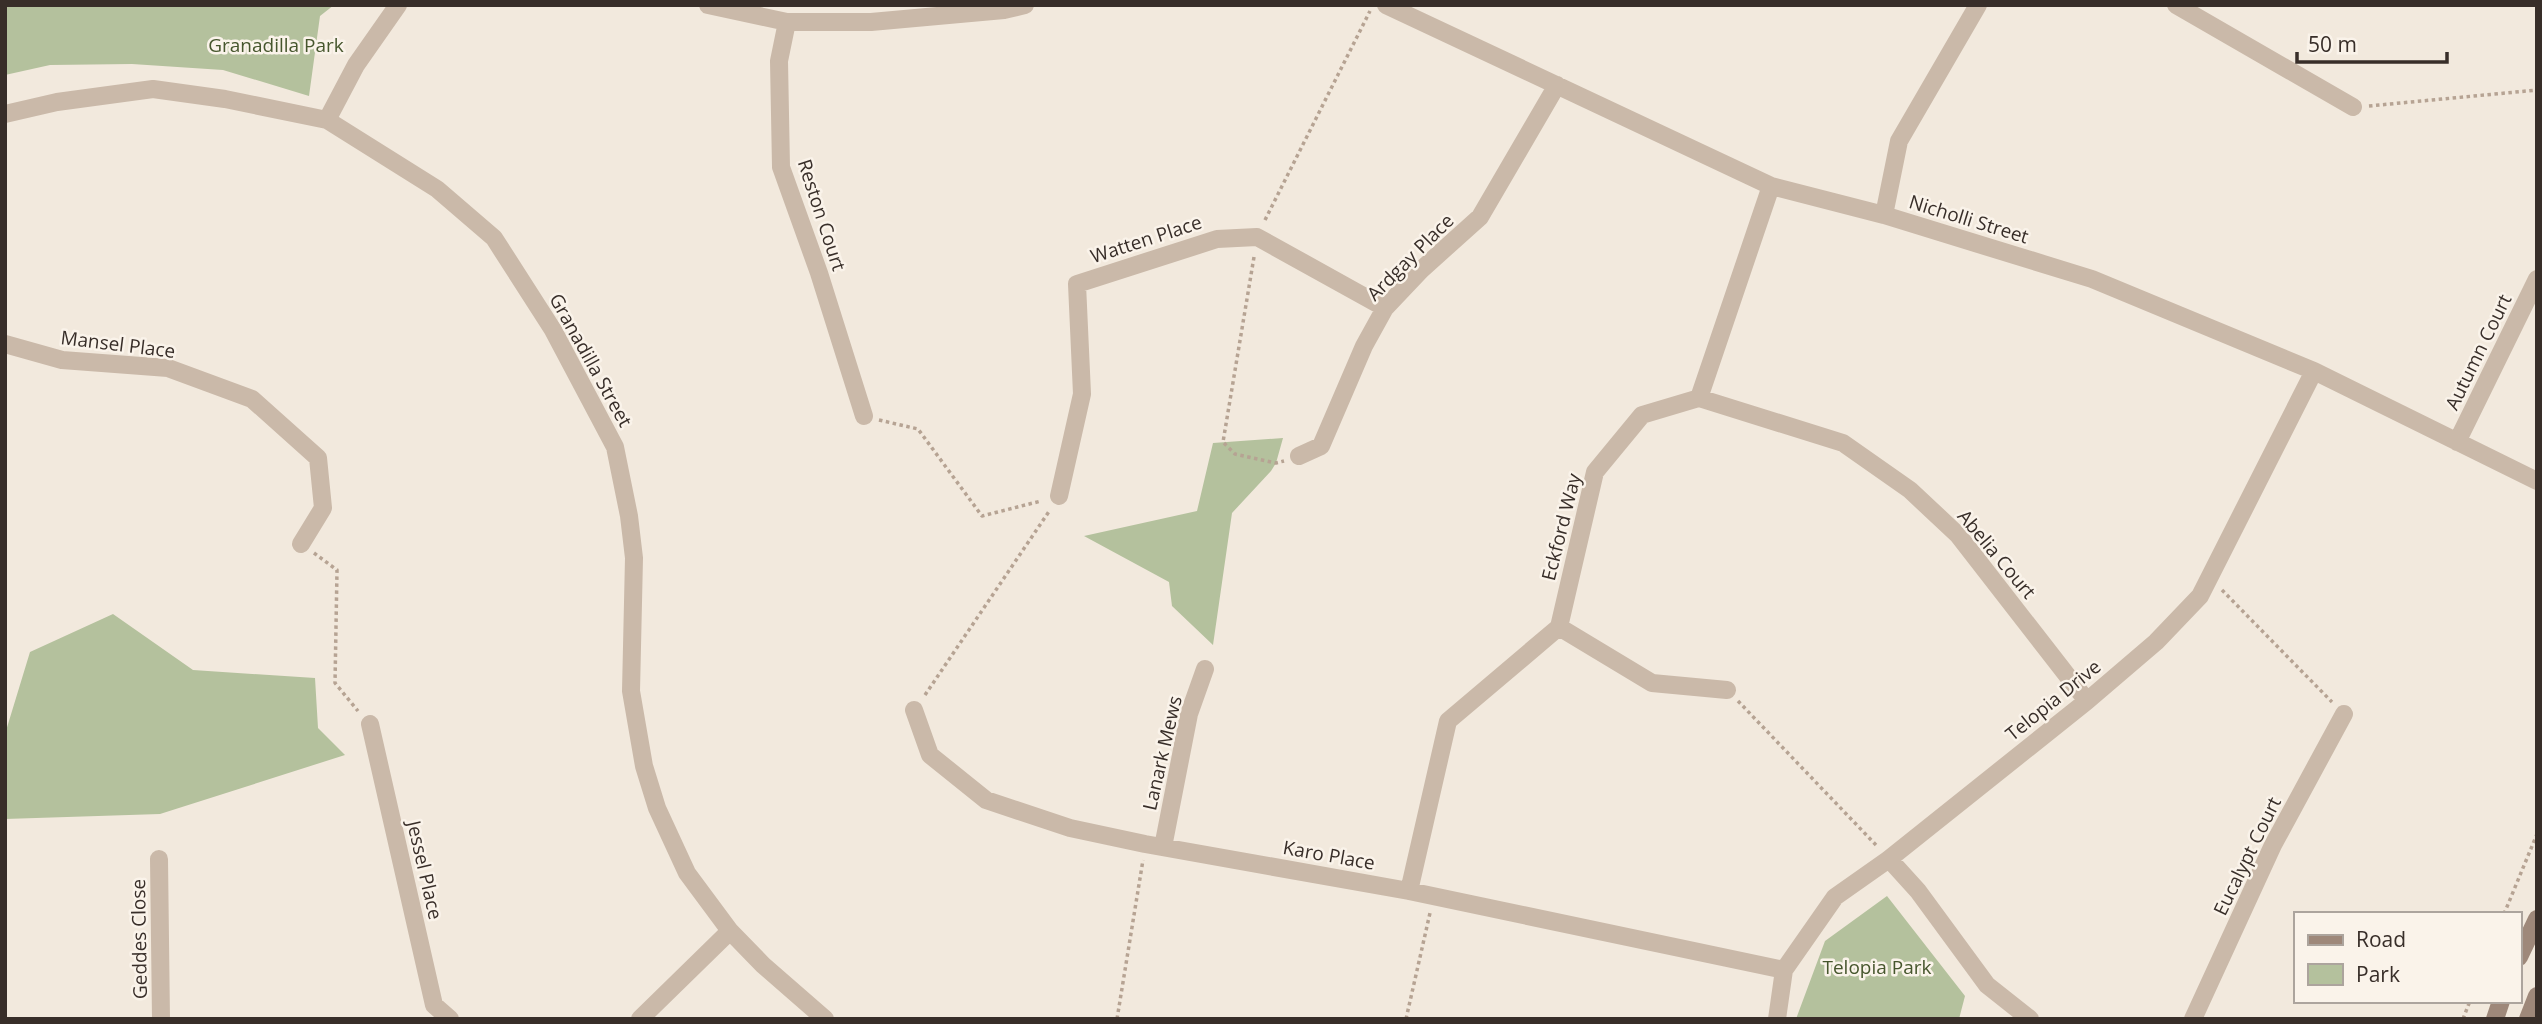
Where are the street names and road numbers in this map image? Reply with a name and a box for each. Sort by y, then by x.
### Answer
street label: Reston Court [792,156,852,274]
street label: Nicholli Street [1906,188,2032,250]
street label: Ardgay Place [1361,208,1459,306]
street label: Watten Place [1087,209,1205,269]
street label: Granadilla Street [544,289,639,432]
street label: Autumn Court [2439,290,2517,414]
street label: Mansel Place [59,324,177,364]
street label: Eckford Way [1535,470,1587,583]
street label: Abelia Court [1952,504,2042,604]
street label: Telopia Drive [2000,653,2106,747]
street label: Lanark Mews [1136,693,1188,813]
street label: Eucalypt Court [2207,792,2287,920]
street label: Jessel Place [401,816,449,922]
street label: Karo Place [1281,834,1377,876]
street label: Geddes Close [125,879,153,999]

